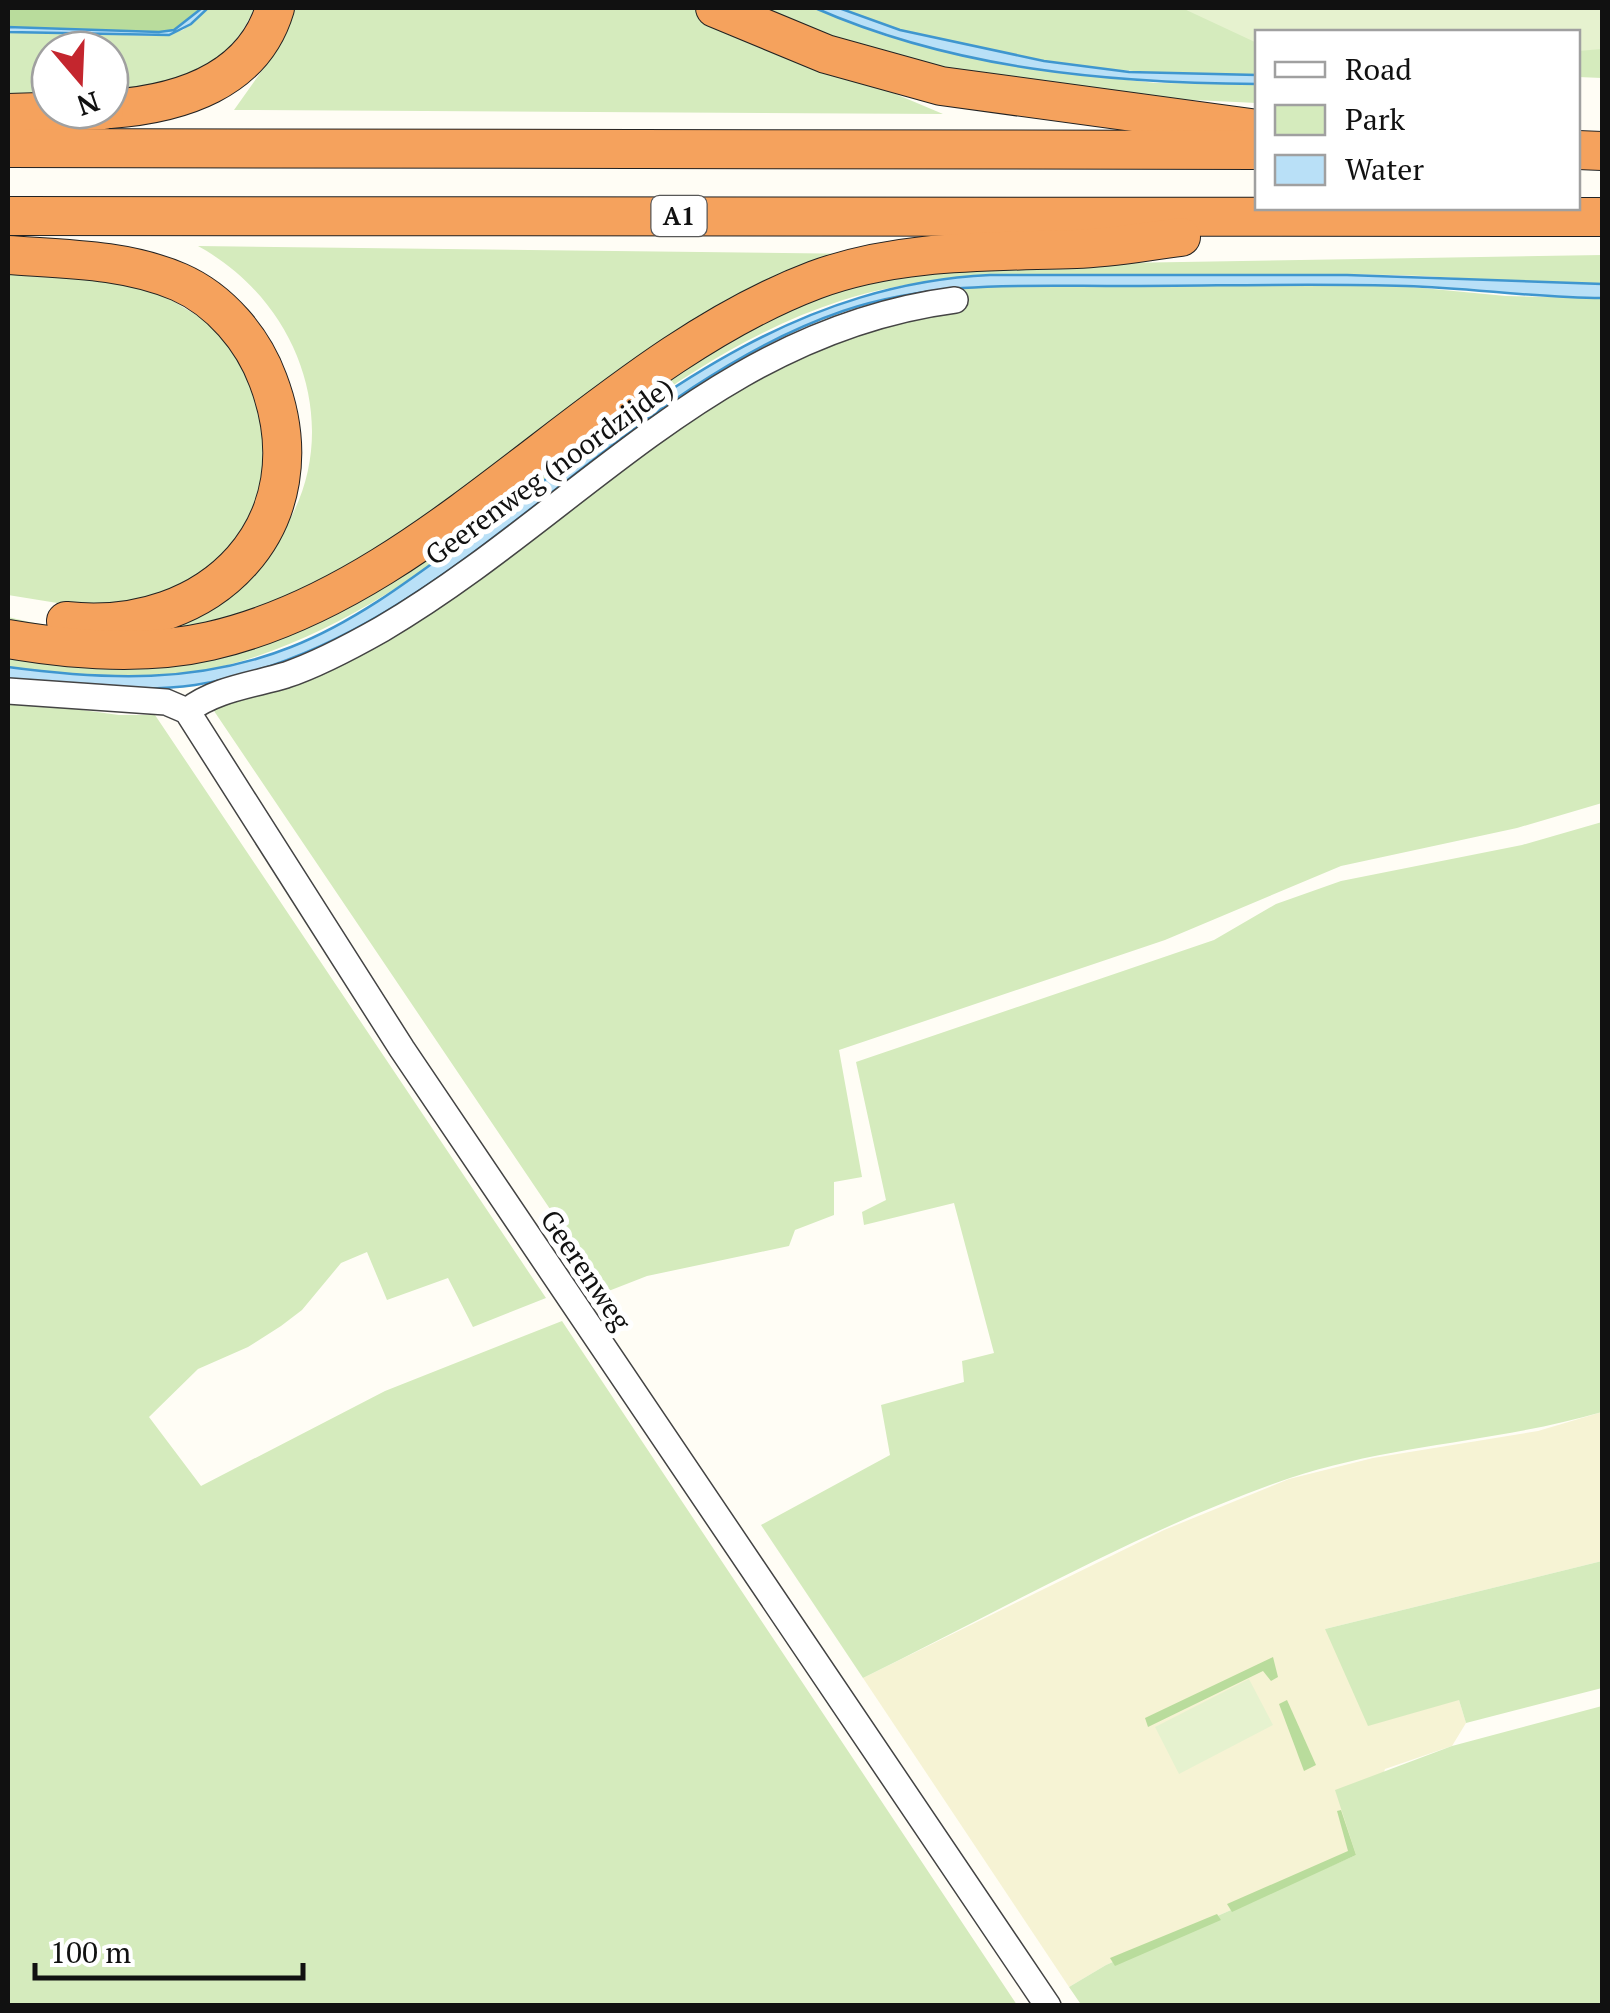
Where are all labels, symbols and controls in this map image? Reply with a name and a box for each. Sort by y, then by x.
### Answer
north arrow [30,30,130,130]
legend [1255,30,1580,210]
text: Road [1345,49,1412,89]
text: N [72,83,104,125]
text: Park [1345,99,1406,139]
text: Water [1345,149,1424,189]
road number: A1 [652,196,706,236]
street label: Geerenweg (noordzijde) [418,368,680,573]
street label: Geerenweg [533,1202,641,1338]
scale bar [35,1918,302,1980]
text: 100 m [50,1932,131,1972]

